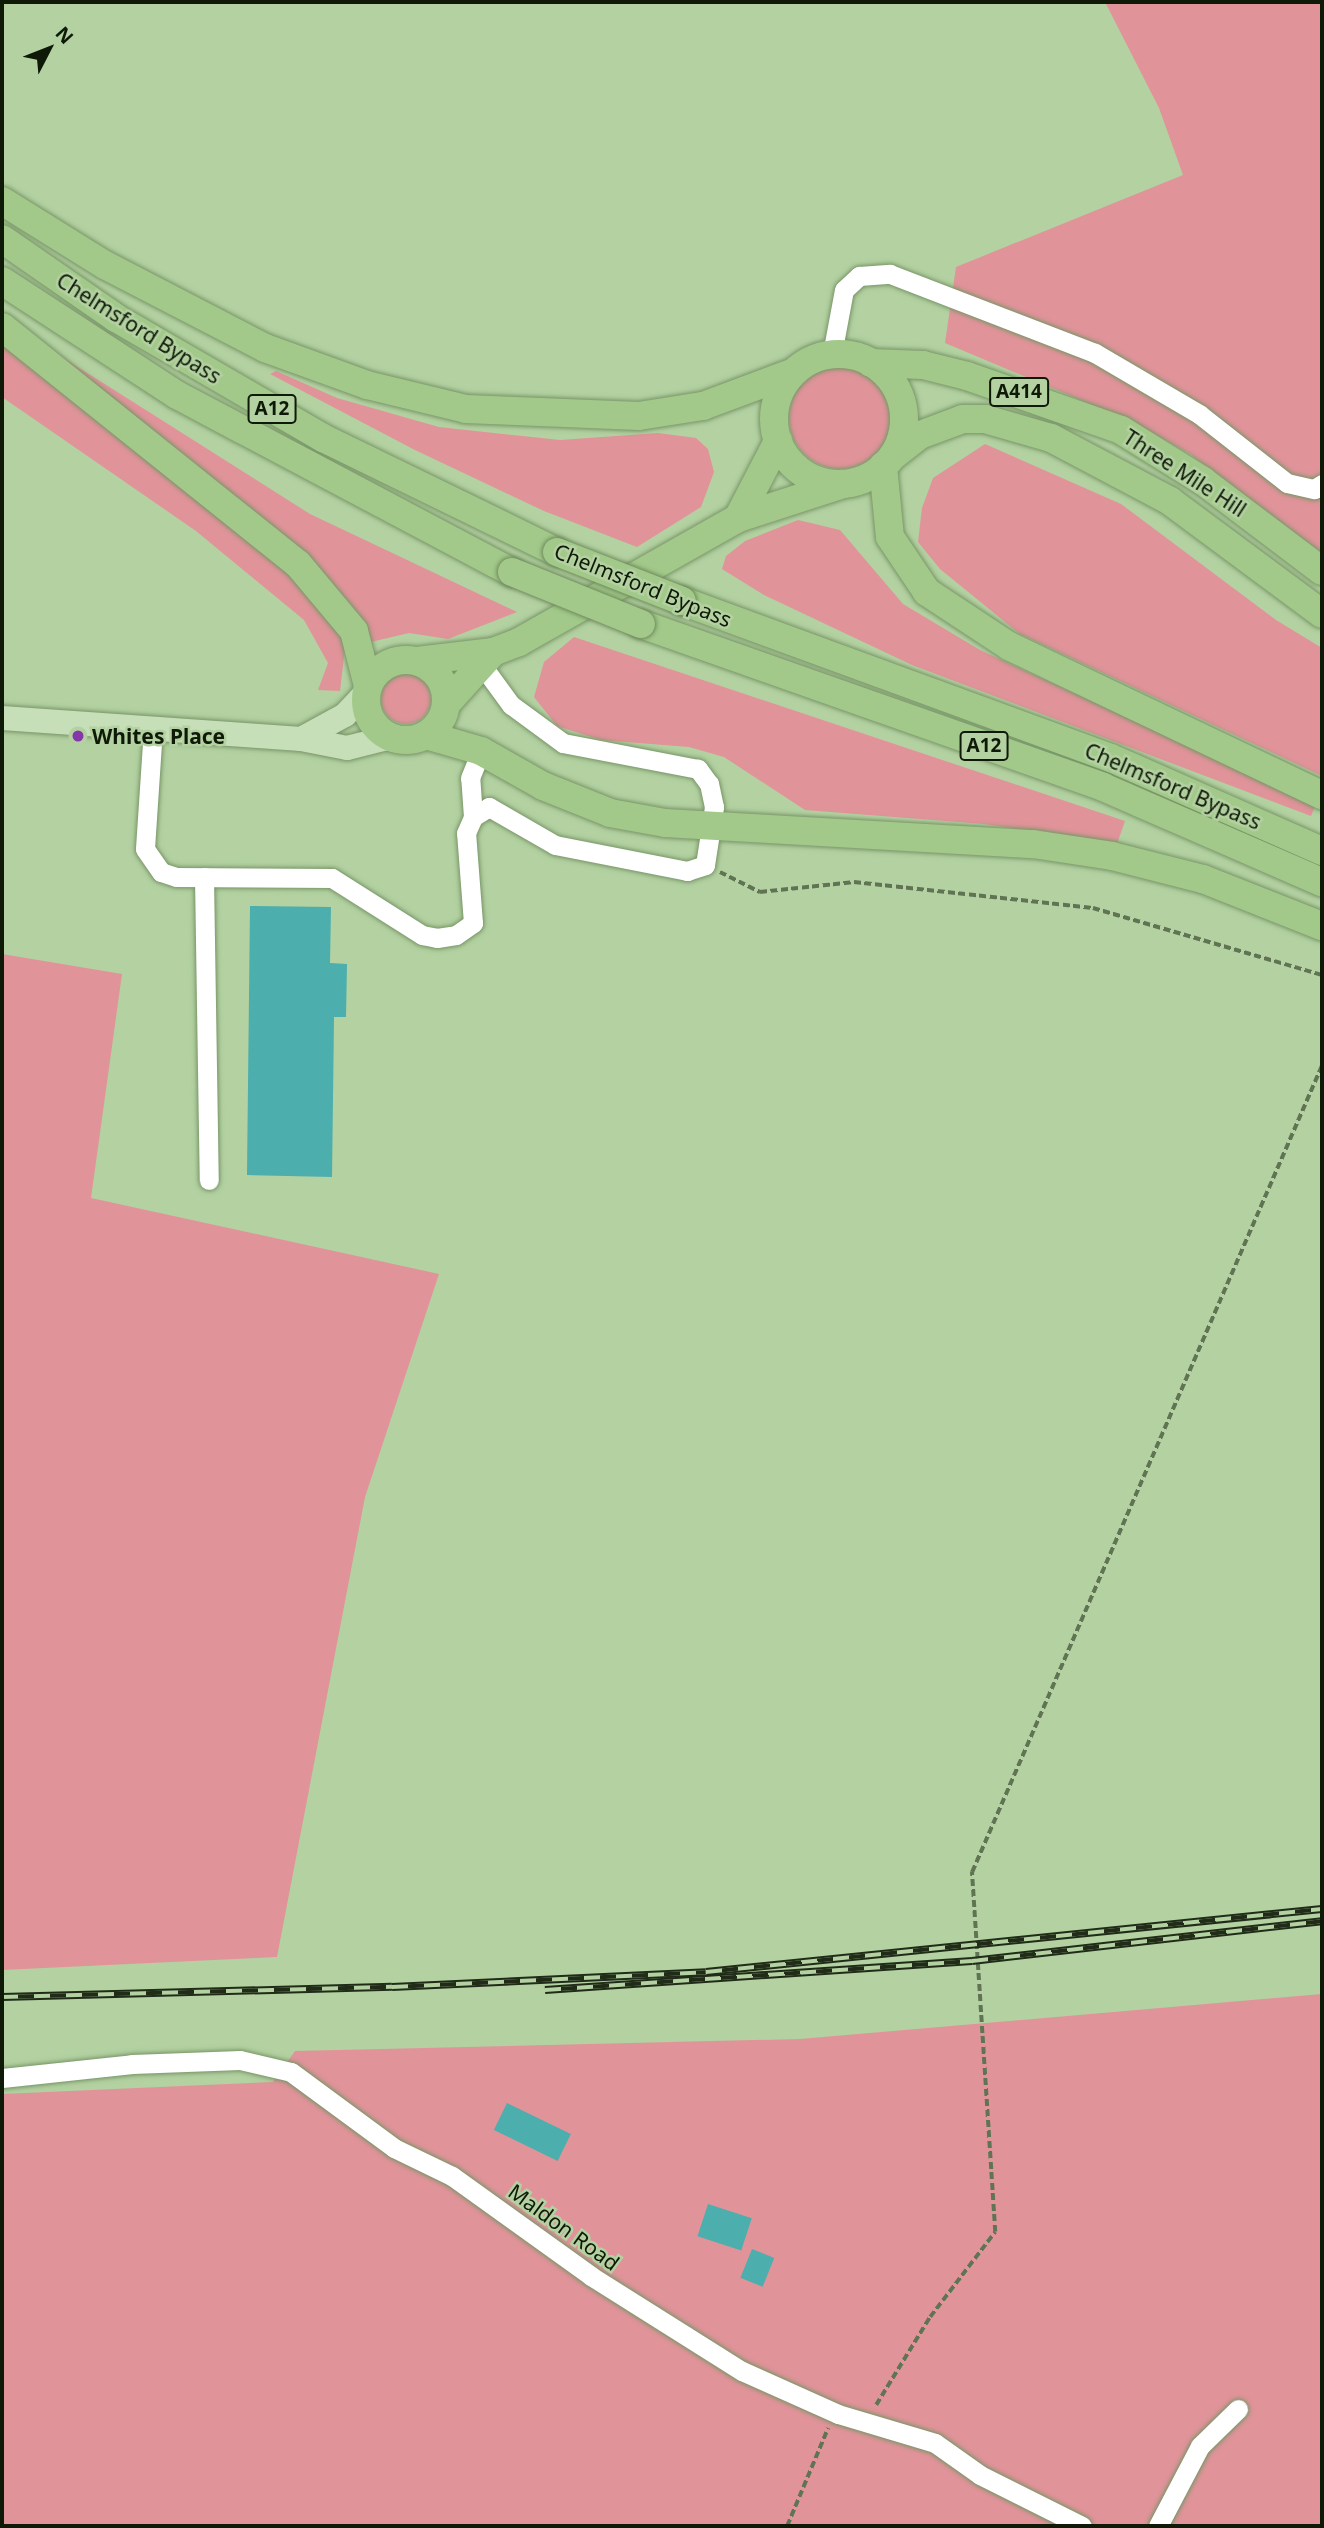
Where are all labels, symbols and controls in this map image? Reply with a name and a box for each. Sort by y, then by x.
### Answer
north arrow [14,14,84,84]
text: N [50,21,79,49]
street label: Chelmsford Bypass [52,267,226,389]
road number: A414 [988,376,1050,408]
road number: A12 [247,394,296,424]
street label: Three Mile Hill [1119,424,1251,522]
street label: Chelmsford Bypass [551,538,735,632]
place label: Whites Place [92,723,225,749]
marker: Whites Place [70,728,86,744]
road number: A12 [960,730,1009,762]
street label: Chelmsford Bypass [1081,737,1265,835]
street label: Maldon Road [504,2178,624,2276]

